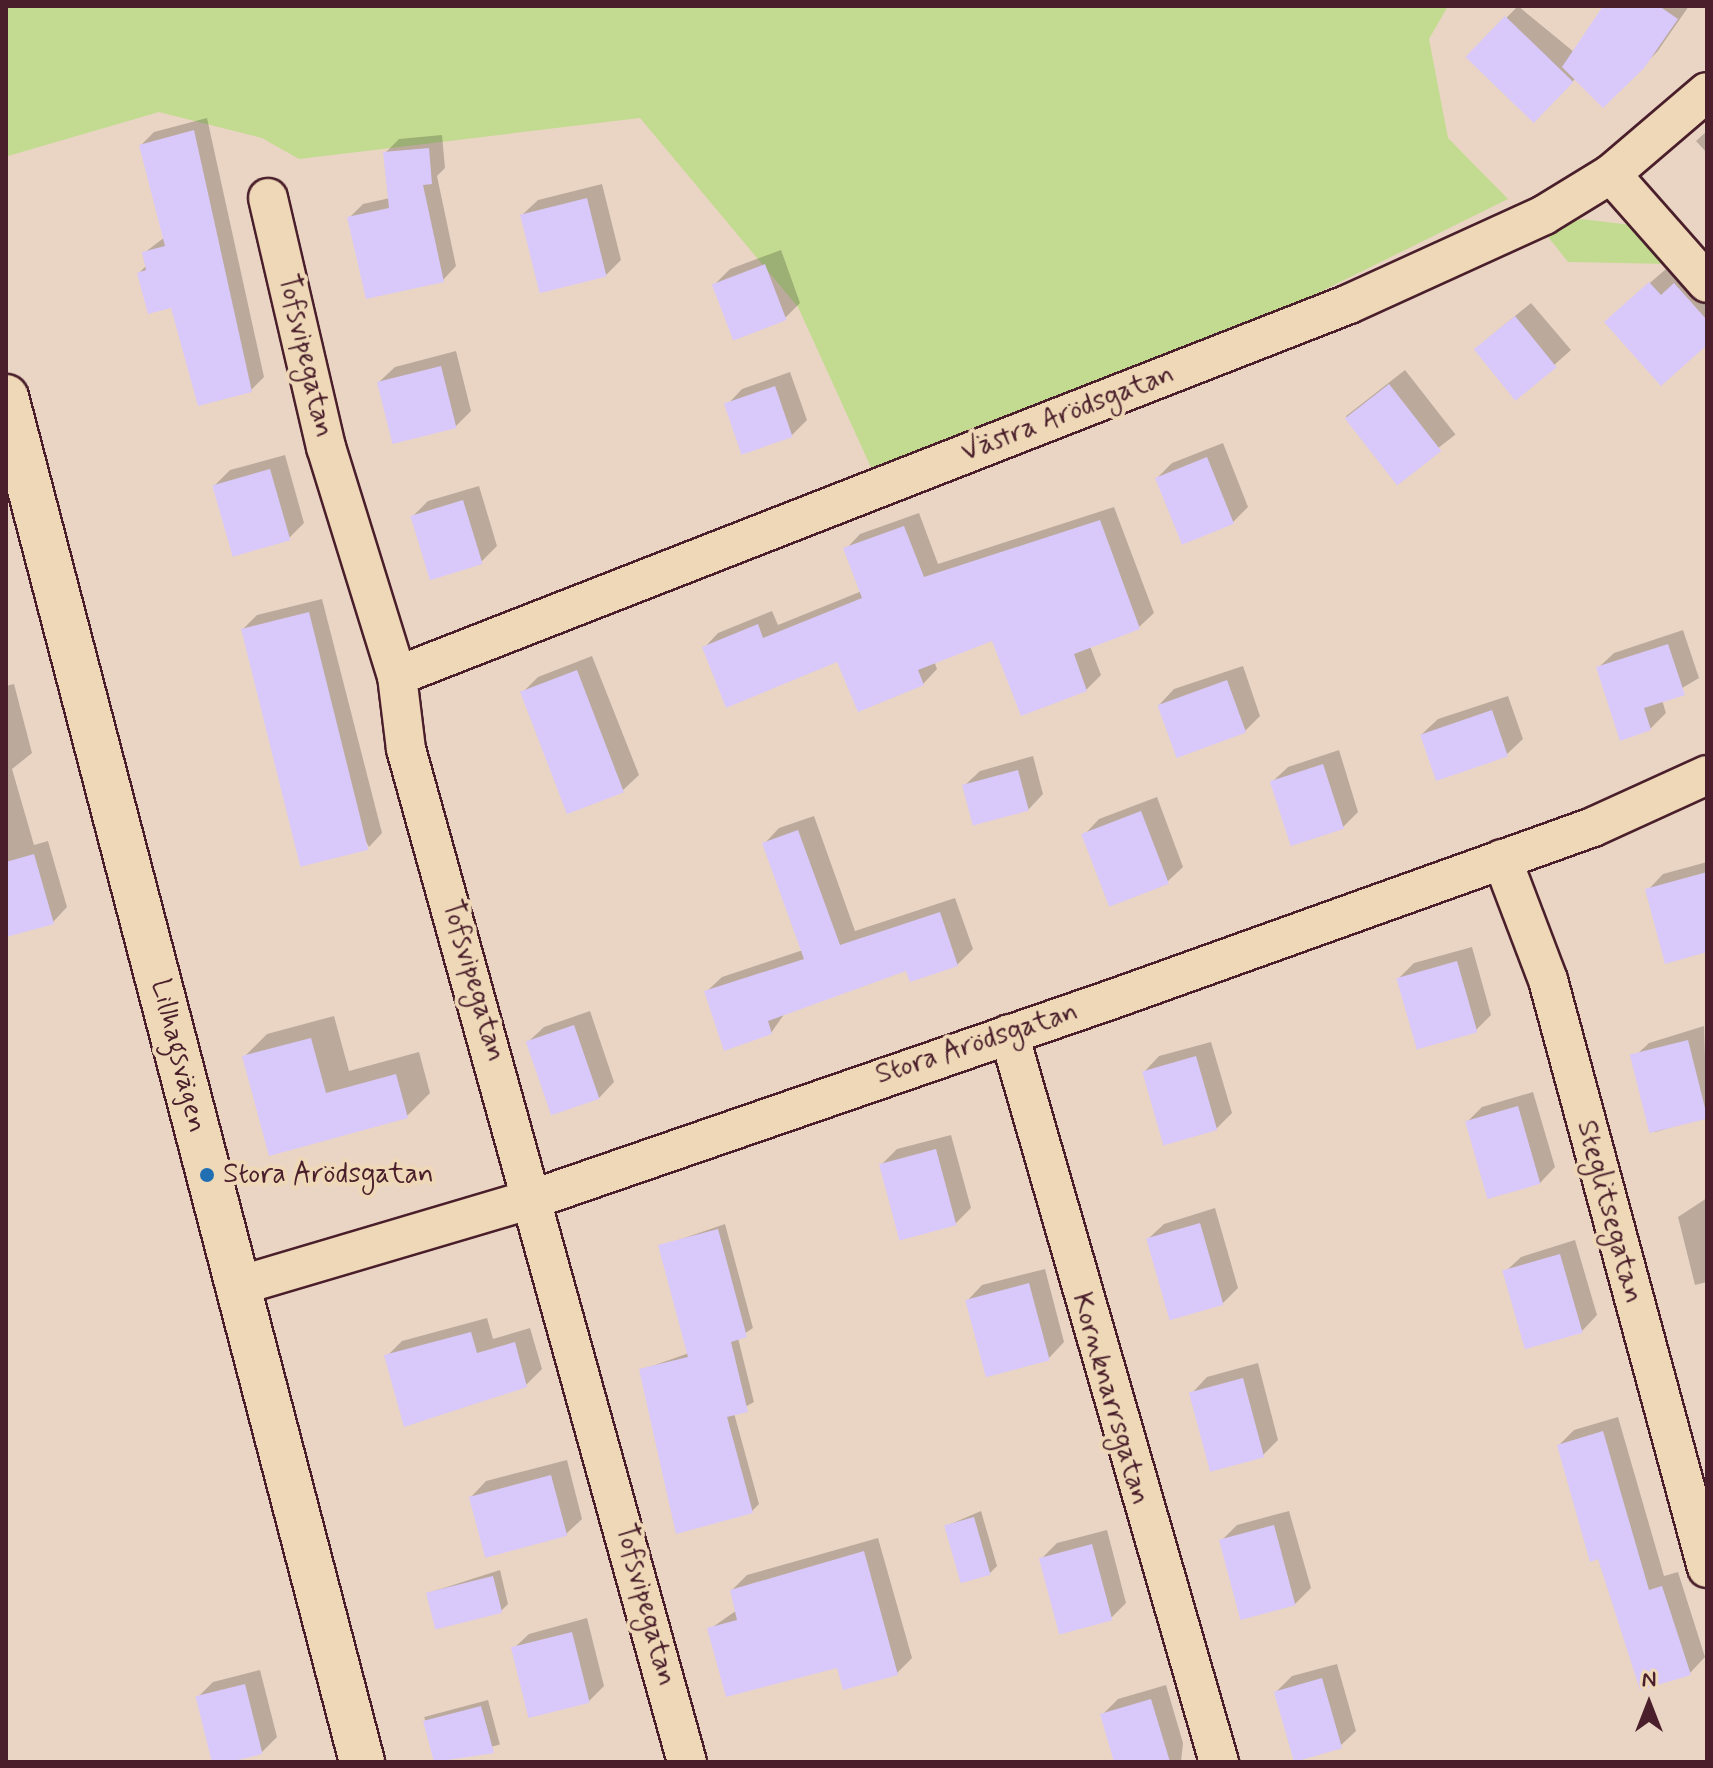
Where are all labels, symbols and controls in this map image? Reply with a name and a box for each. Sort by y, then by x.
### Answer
street label: Tofsvipegatan [270,271,340,441]
street label: Västra Arödsgatan [956,358,1180,470]
street label: Tofsvipegatan [434,896,512,1066]
street label: Lillhagsvägen [143,976,213,1136]
street label: Stora Arödsgatan [872,995,1082,1093]
street label: Steglitsegatan [1568,1117,1650,1307]
place label: Stora Arödsgatan [223,1158,434,1192]
marker: Stora Arödsgatan [198,1166,216,1184]
street label: Kornknarrsgatan [1064,1289,1156,1509]
street label: Tofsvipegatan [607,1520,683,1690]
north arrow [1609,1664,1689,1744]
text: N [1642,1666,1656,1694]

